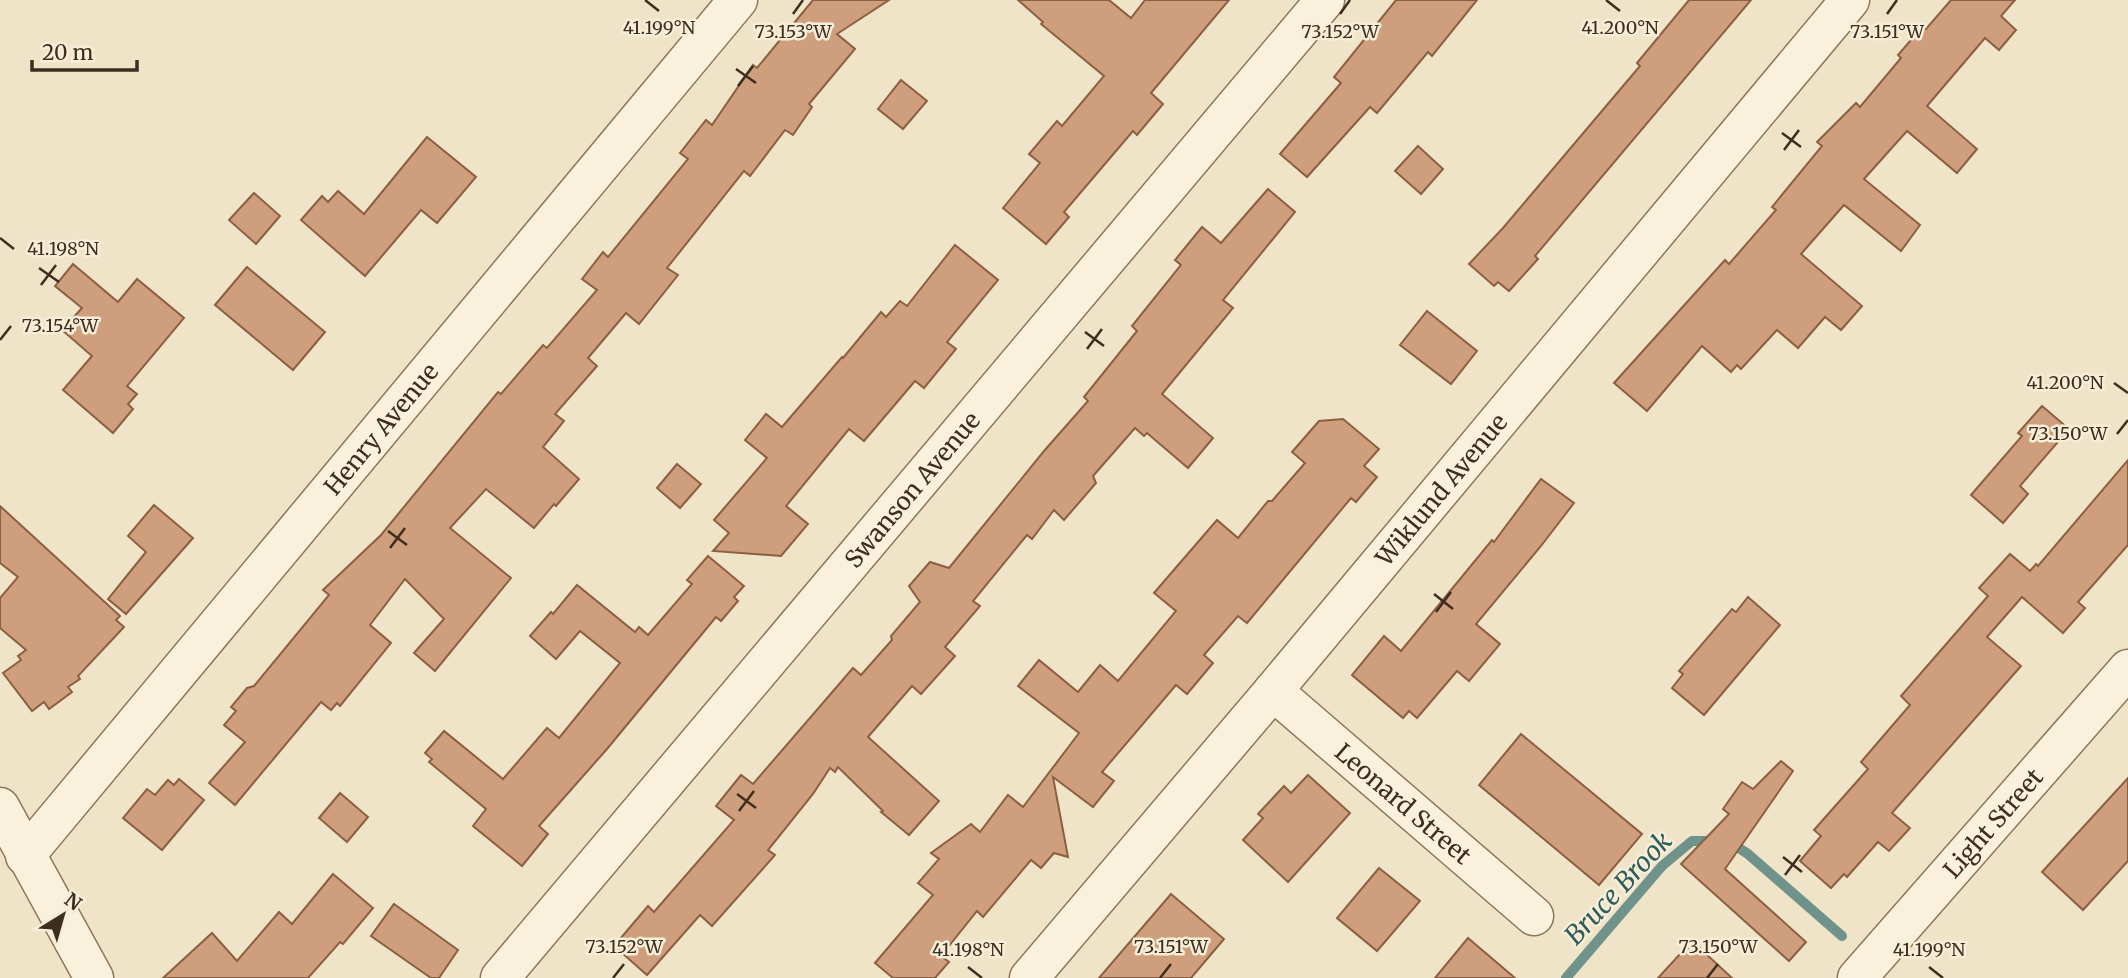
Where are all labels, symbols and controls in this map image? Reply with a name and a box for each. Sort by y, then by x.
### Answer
text: 41.199°N [623,16,695,39]
text: 41.200°N [1581,16,1659,39]
text: 73.153°W [755,20,833,43]
text: 73.152°W [1301,20,1380,43]
text: 73.151°W [1850,20,1925,43]
scale bar [32,28,136,72]
text: 20 m [42,39,94,66]
text: 41.198°N [27,237,99,260]
text: 73.154°W [22,314,99,337]
street label: Henry Avenue [317,356,445,501]
text: 41.200°N [2026,371,2104,394]
street label: Swanson Avenue [837,405,987,574]
street label: Wiklund Avenue [1368,407,1514,573]
text: 73.150°W [2029,422,2109,445]
street label: Leonard Street [1329,736,1478,871]
street label: Light Street [1936,761,2050,884]
water label: Bruce Brook [1557,825,1679,951]
north arrow [28,880,98,950]
text: N [60,887,86,916]
text: 73.152°W [585,935,664,958]
text: 73.151°W [1134,935,1209,958]
text: 73.150°W [1679,935,1759,958]
text: 41.198°N [932,938,1004,961]
text: 41.199°N [1893,938,1965,961]

